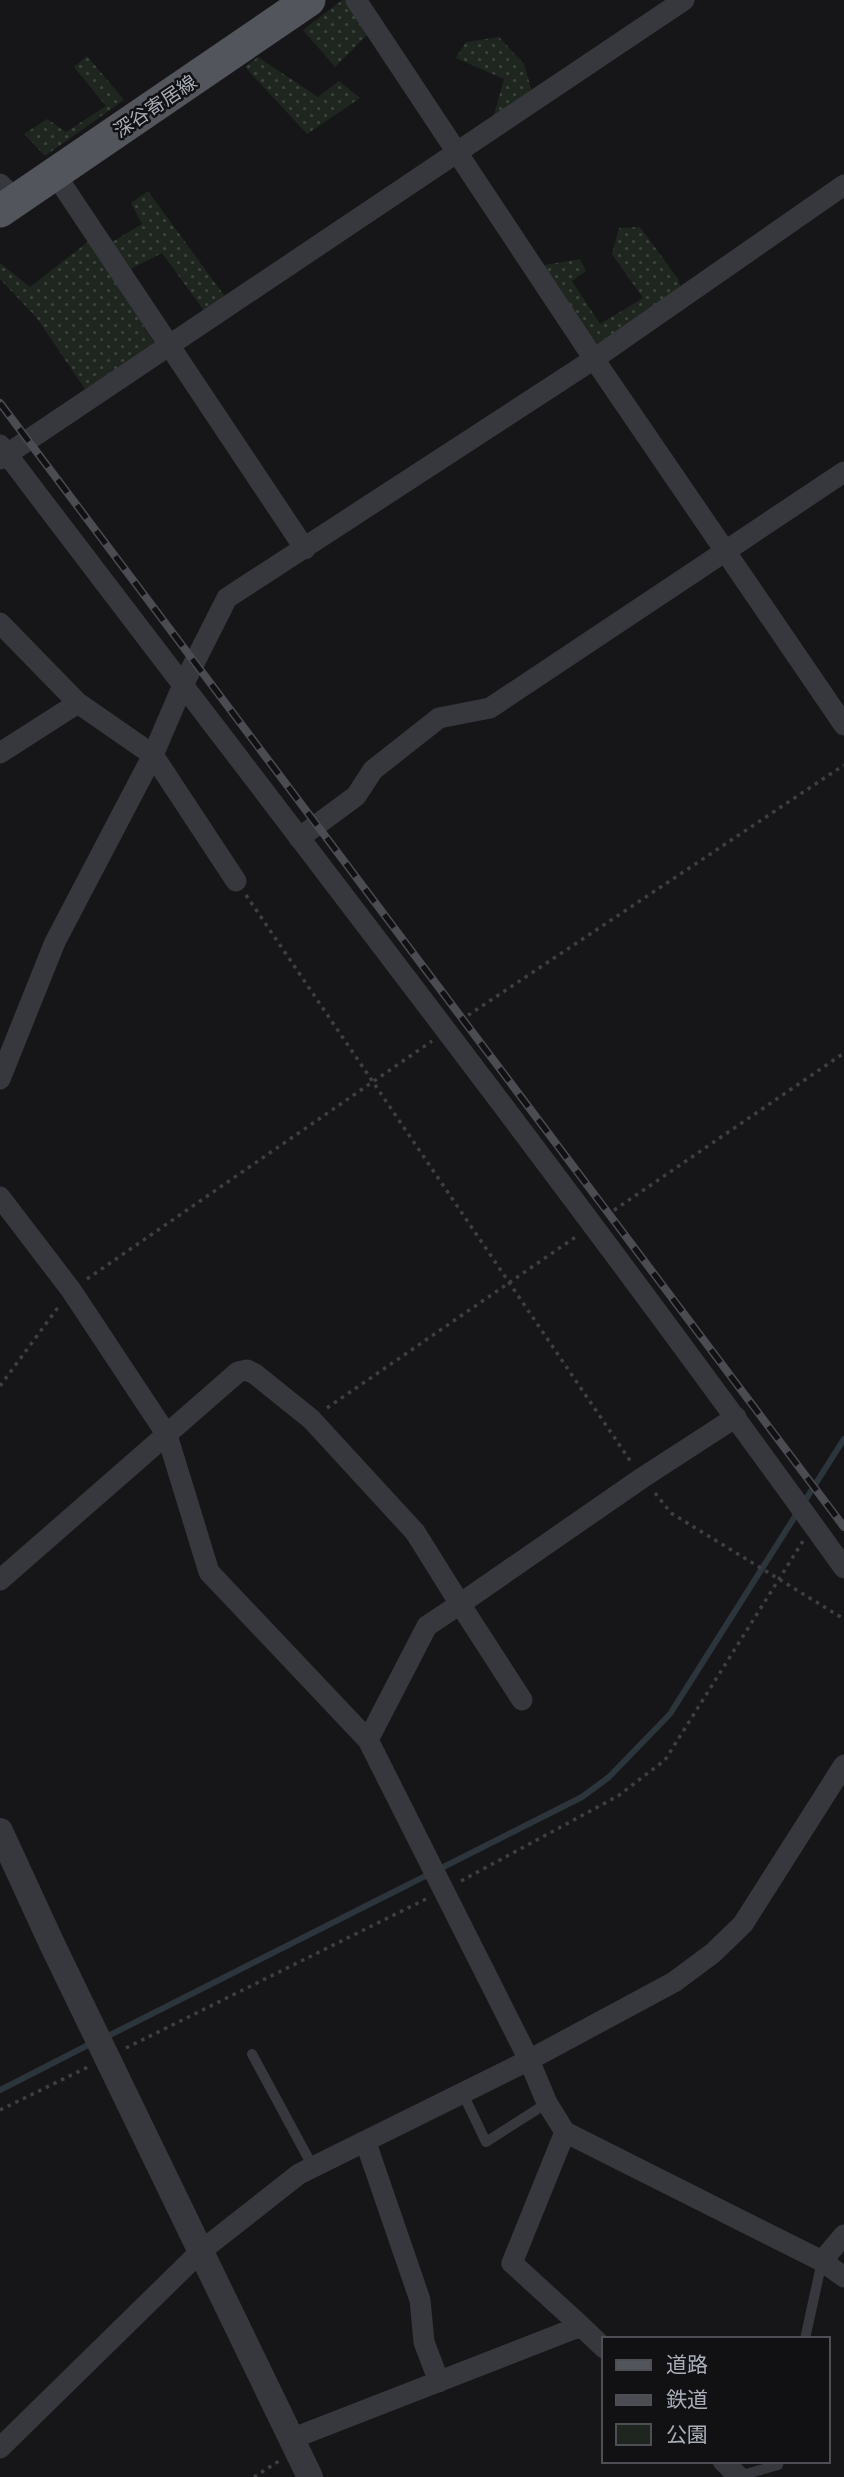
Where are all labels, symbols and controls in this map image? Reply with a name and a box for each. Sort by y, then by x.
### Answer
street label: 深谷寄居線 [109,69,201,143]
legend [602,2337,830,2463]
text: 道路 [666,2351,708,2377]
text: 鉄道 [666,2386,708,2412]
text: 公園 [666,2421,708,2447]

